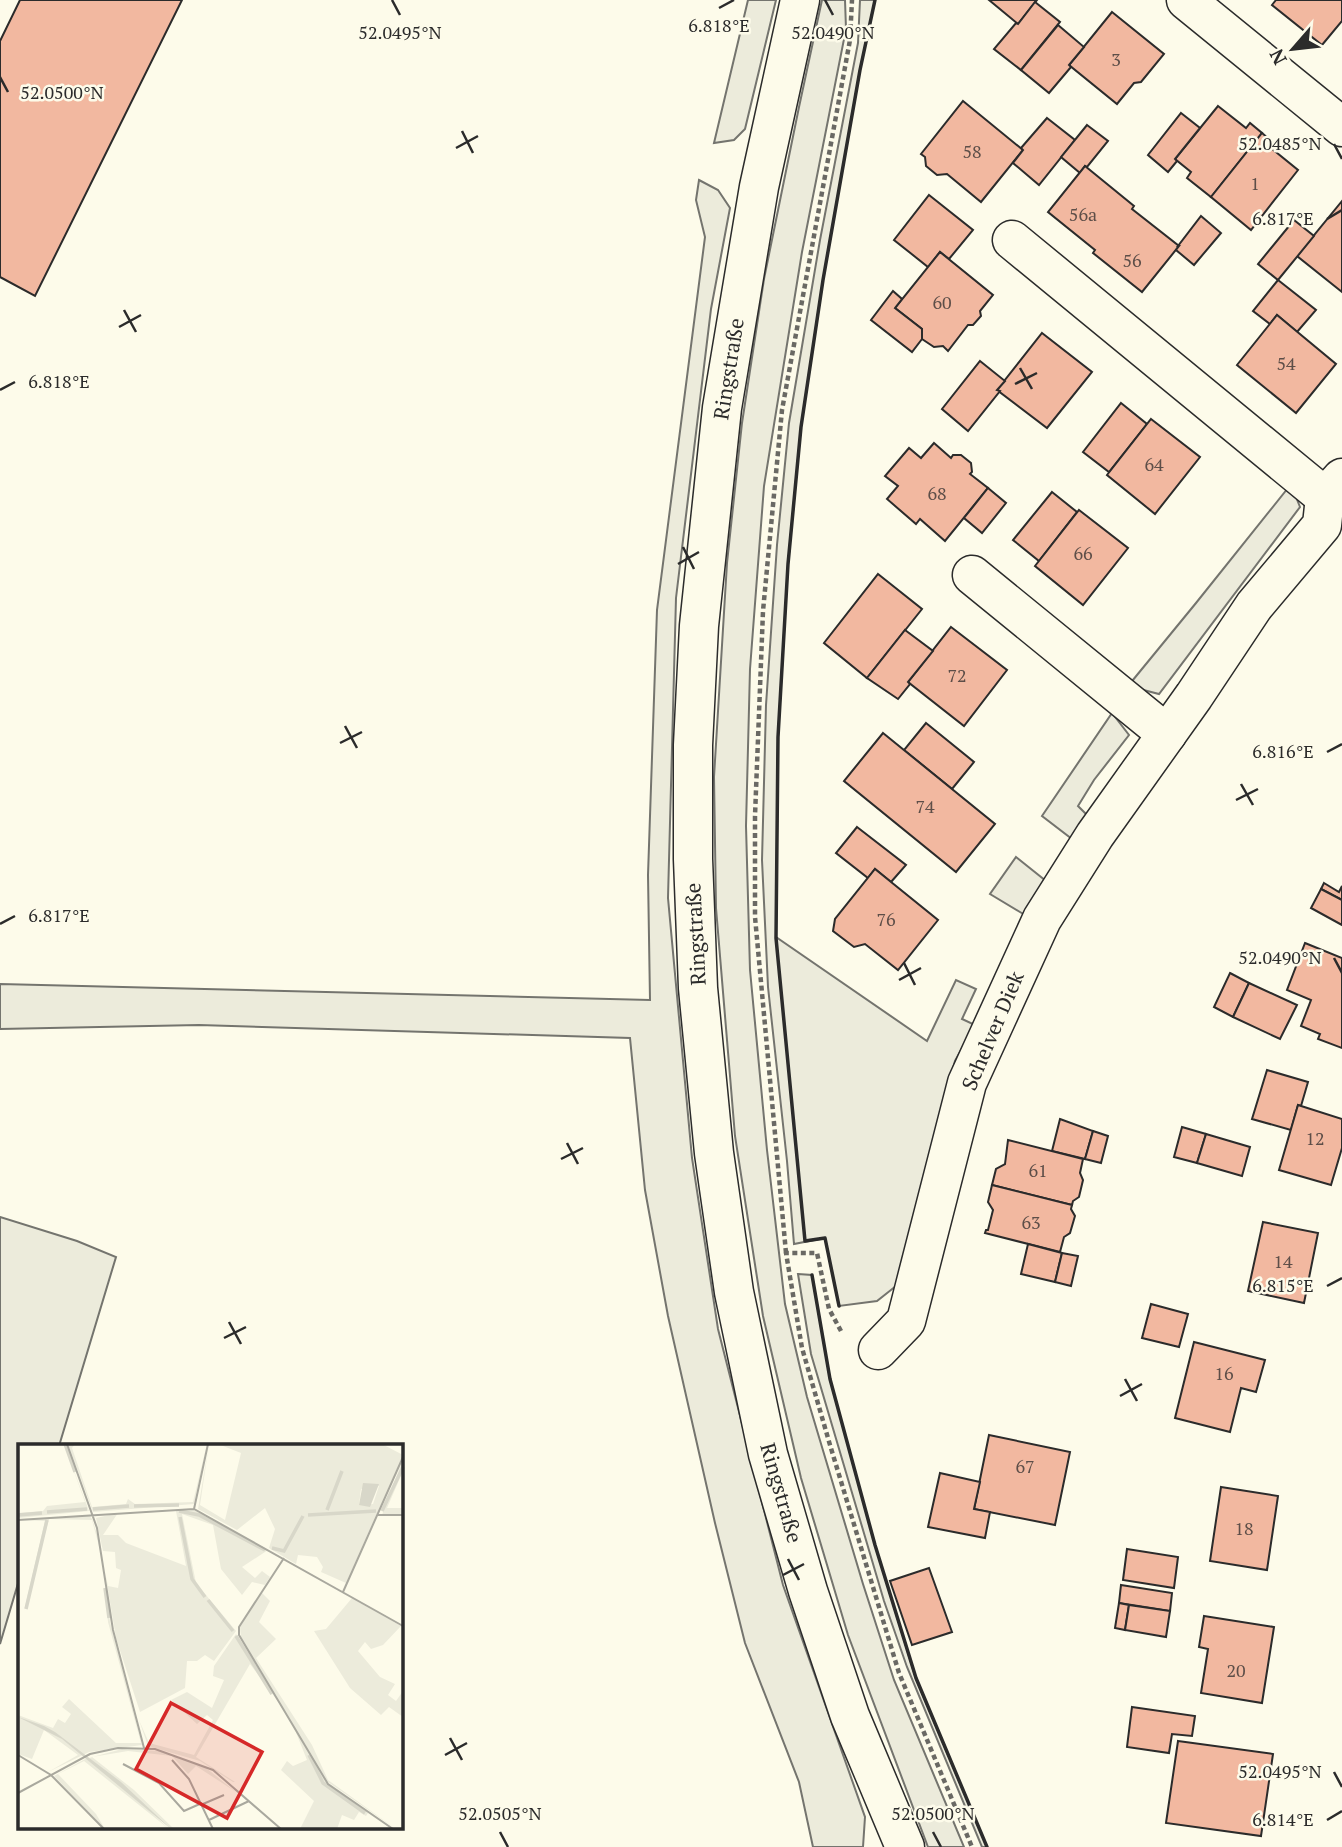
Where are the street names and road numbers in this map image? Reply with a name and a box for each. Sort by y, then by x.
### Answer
street label: Ringstraße [706,316,750,422]
street label: Ringstraße [678,882,712,986]
street label: Schelver Diek [954,967,1030,1094]
street label: Ringstraße [754,1439,810,1546]

